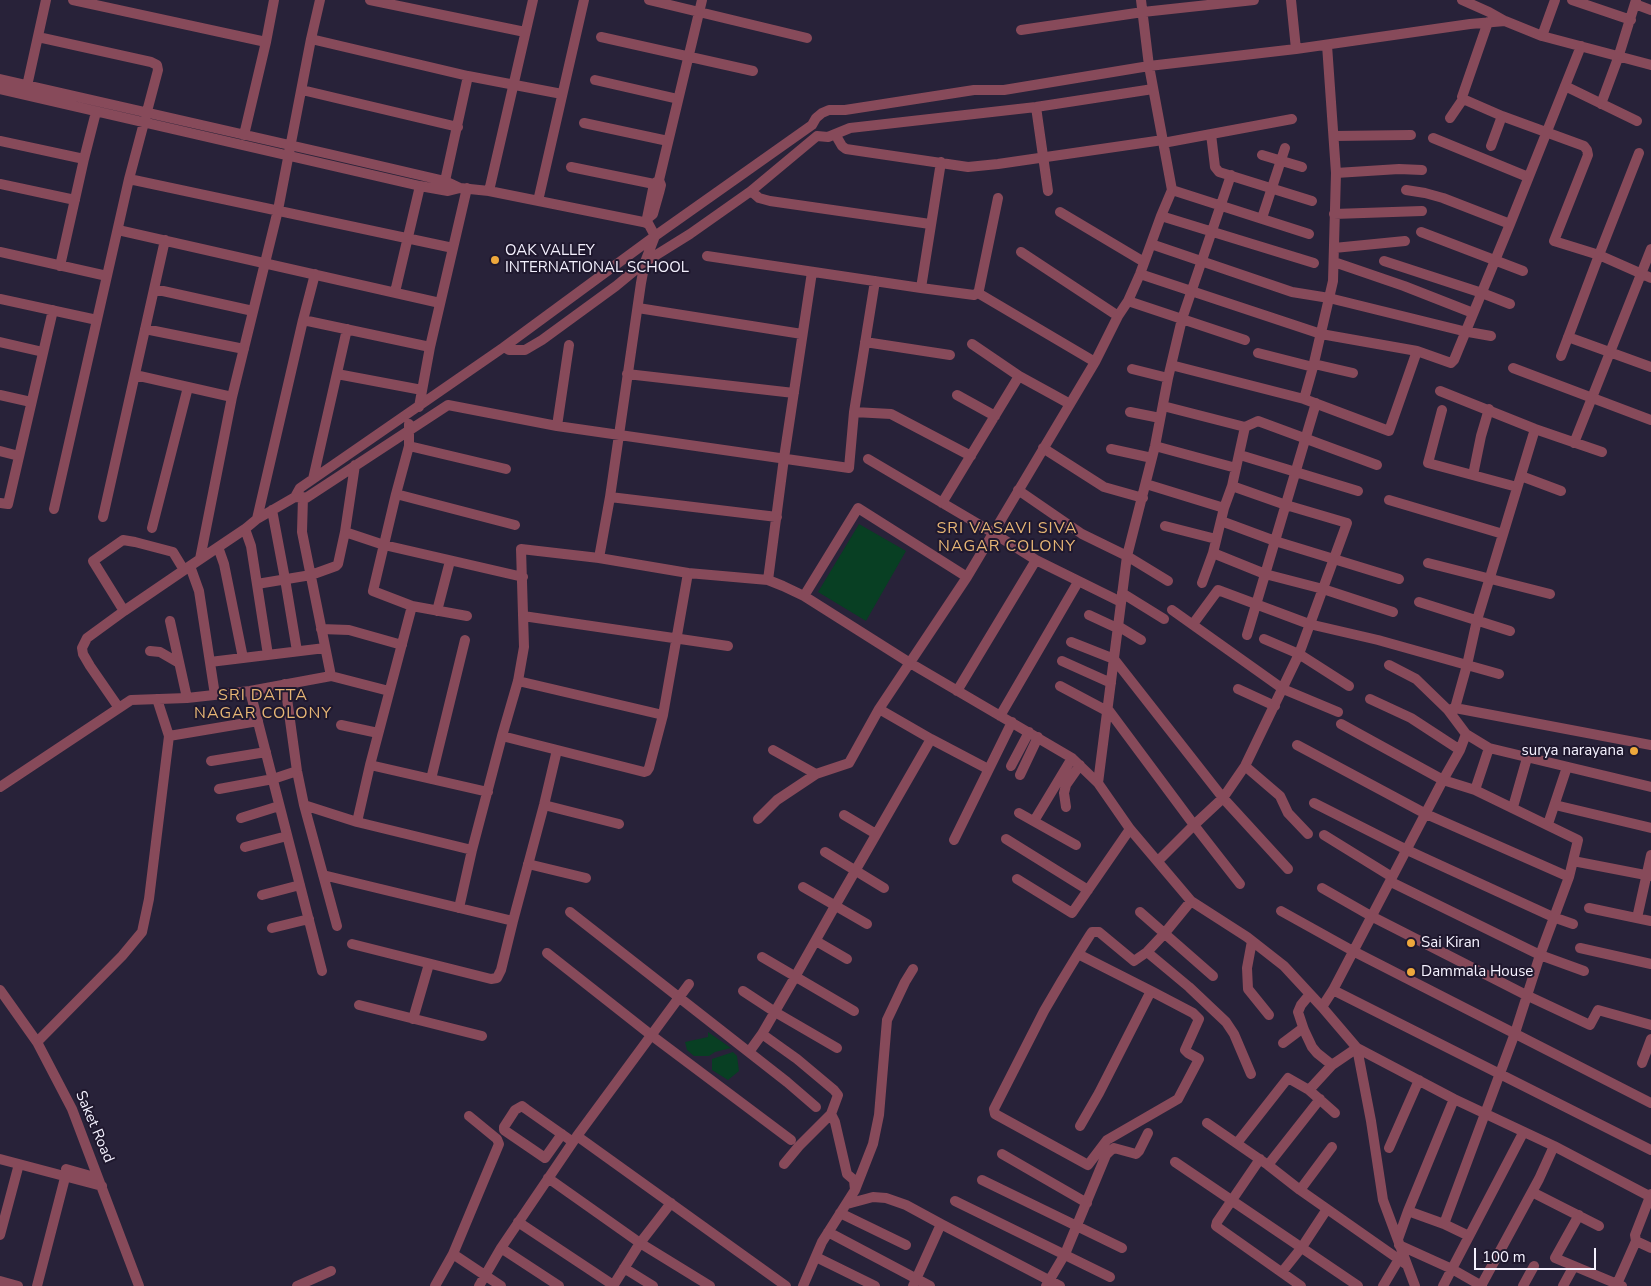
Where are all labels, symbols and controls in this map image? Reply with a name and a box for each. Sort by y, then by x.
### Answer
place label: OAK VALLEY INTERNATIONAL SCHOOL [505,242,689,277]
marker: OAK VALLEY INTERNATIONAL SCHOOL [489,254,501,266]
district label: SRI VASAVI SIVA NAGAR COLONY [935,519,1079,557]
district label: SRI DATTA NAGAR COLONY [193,686,333,724]
place label: surya narayana [1522,742,1624,760]
marker: surya narayana [1628,745,1640,757]
place label: Sai Kiran [1421,934,1480,952]
marker: Sai Kiran [1405,937,1417,949]
place label: Dammala House [1421,963,1533,981]
marker: Dammala House [1405,966,1417,978]
street label: Saket Road [71,1088,117,1166]
scale bar [1476,1238,1598,1270]
text: 100 m [1482,1247,1526,1267]

